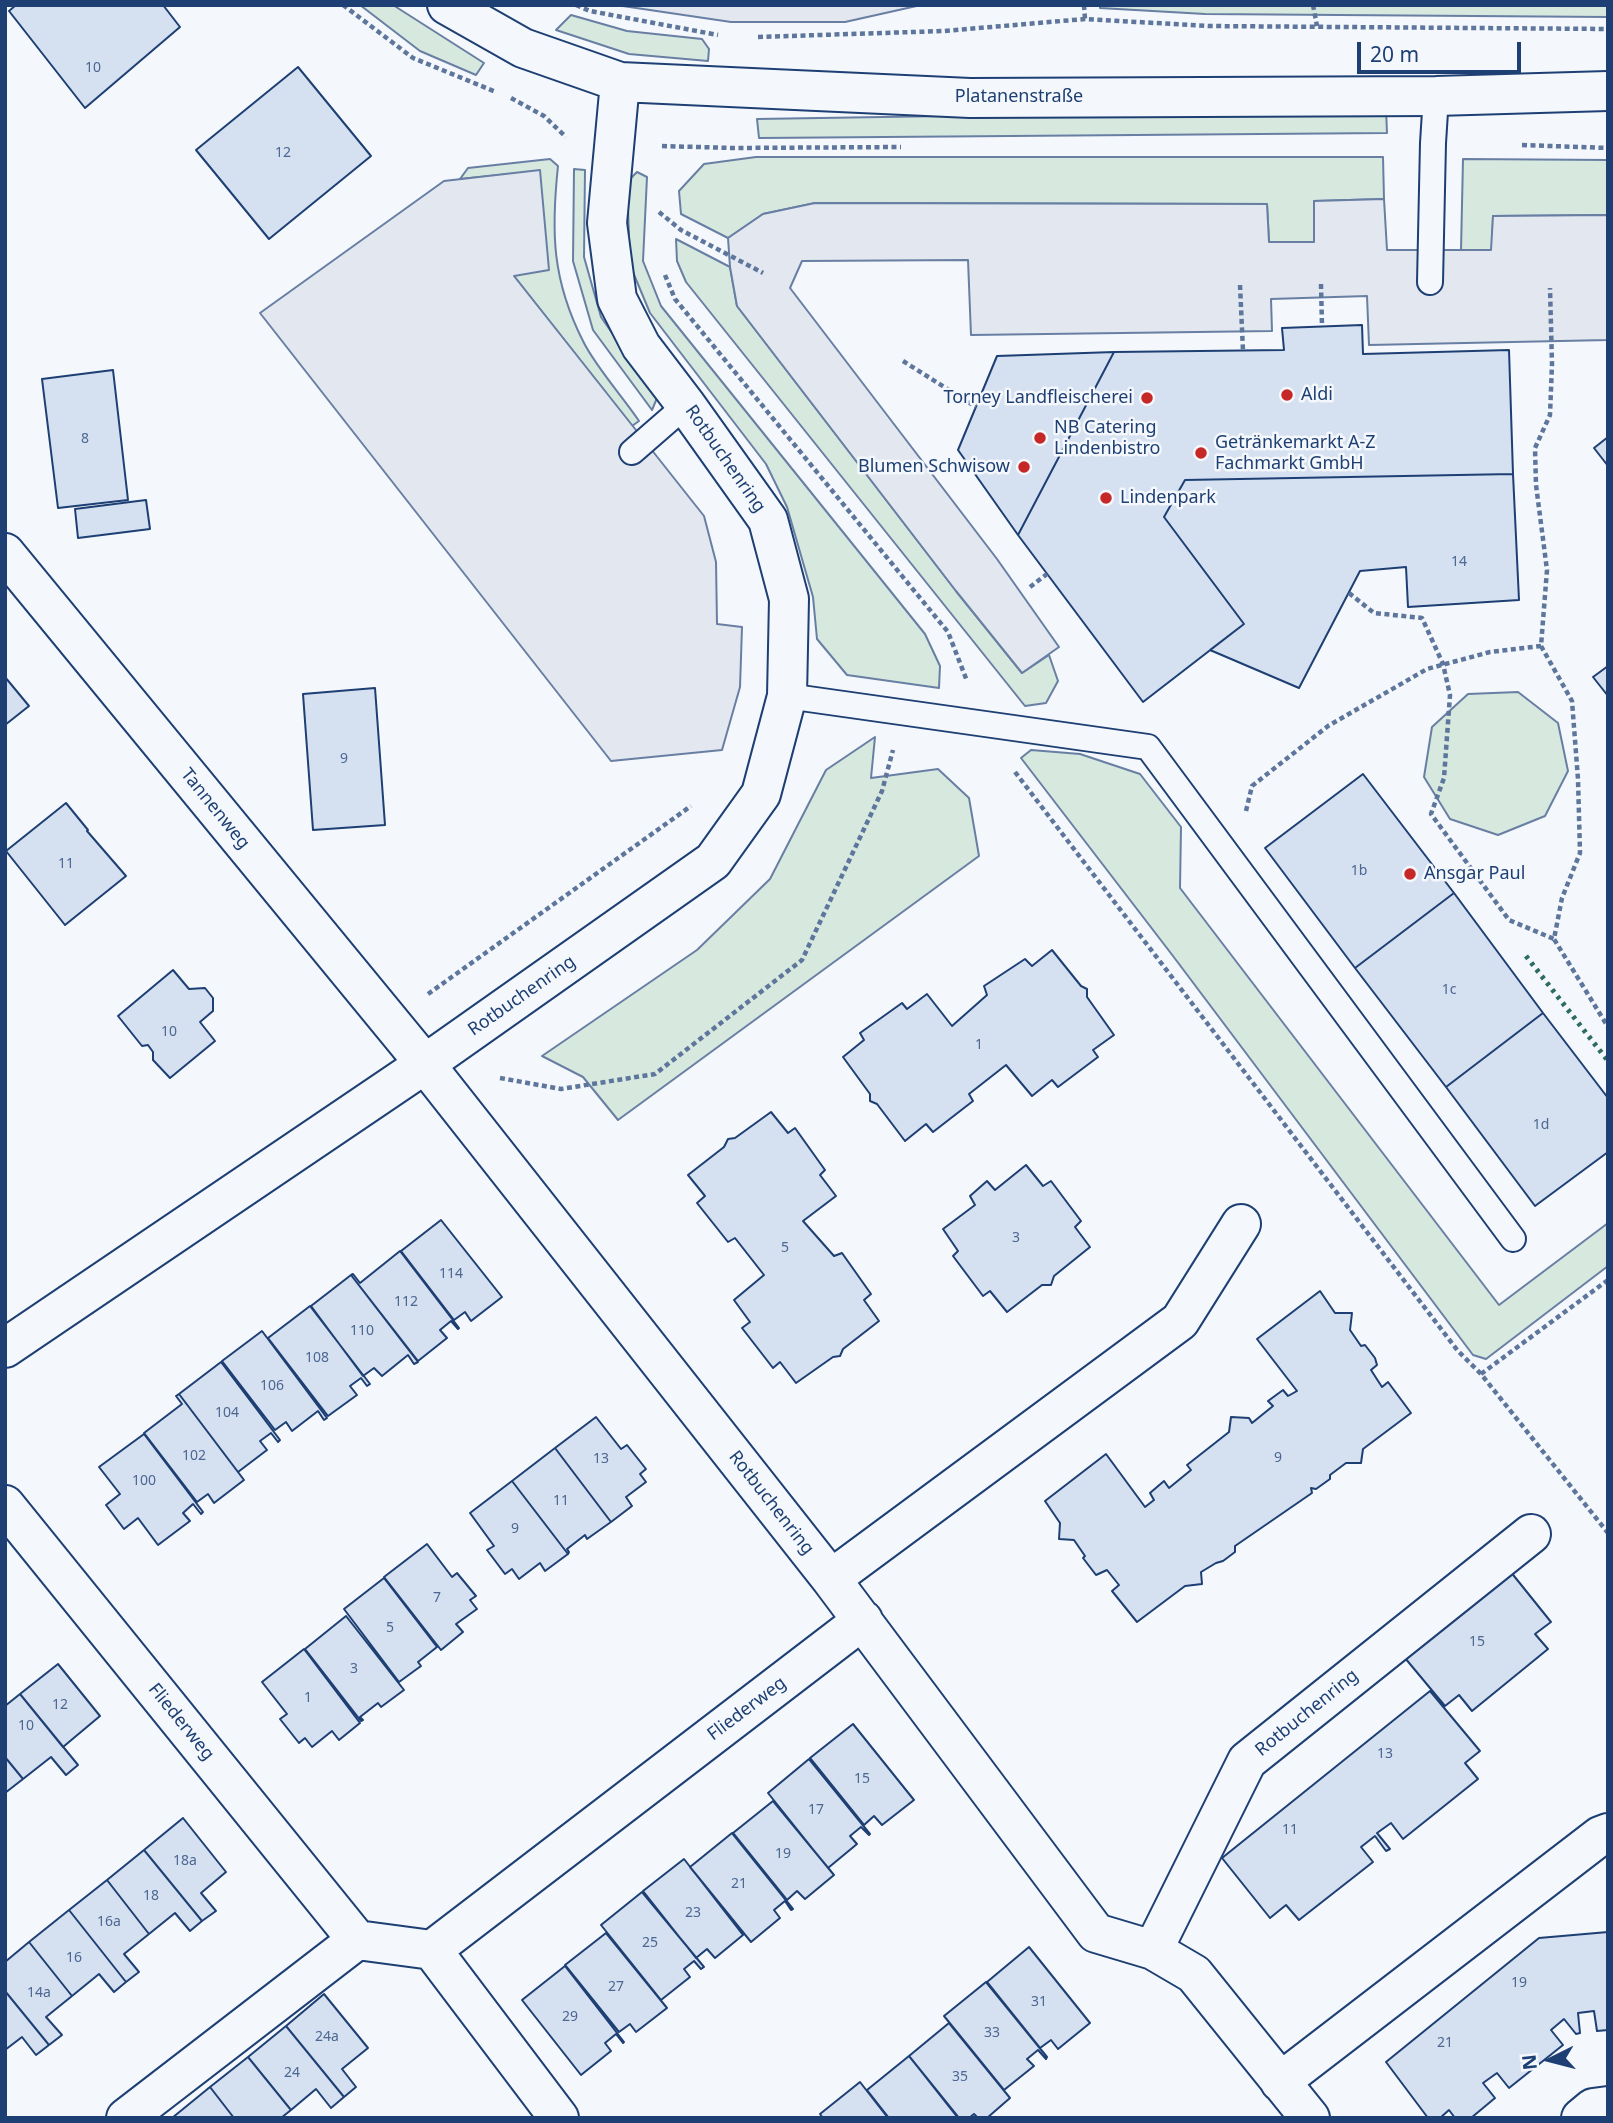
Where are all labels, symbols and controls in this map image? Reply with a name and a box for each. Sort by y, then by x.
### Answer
scale bar [1361,28,1526,72]
text: 20 m [1370,40,1419,68]
house number: 10 [85,60,101,76]
street label: Platanenstraße [955,86,1083,108]
house number: 12 [275,145,291,161]
place label: Aldi [1301,384,1333,406]
place label: Torney Landfleischerei [943,387,1133,409]
marker: Aldi [1279,387,1295,403]
marker: Torney Landfleischerei [1139,390,1155,406]
street label: Rotbuchenring [680,401,770,517]
place label: NB Catering Lindenbistro [1054,417,1160,460]
marker: NB Catering Lindenbistro [1032,430,1048,446]
house number: 8 [81,431,89,447]
place label: Getränkemarkt A-Z Fachmarkt GmbH [1215,432,1376,474]
marker: Getränkemarkt A-Z Fachmarkt GmbH [1193,445,1209,461]
place label: Blumen Schwisow [858,456,1010,478]
marker: Blumen Schwisow [1016,459,1032,475]
place label: Lindenpark [1120,487,1216,509]
marker: Lindenpark [1098,490,1114,506]
house number: 14 [1451,554,1467,570]
house number: 9 [340,751,348,767]
street label: Tannenweg [176,764,254,854]
house number: 11 [58,856,74,872]
house number: 1b [1351,863,1367,879]
place label: Ansgar Paul [1424,863,1525,885]
marker: Ansgar Paul [1402,866,1418,882]
street label: Rotbuchenring [464,951,580,1041]
house number: 1c [1442,982,1456,998]
house number: 10 [161,1024,177,1040]
house number: 1 [975,1037,983,1053]
house number: 1d [1533,1117,1549,1133]
house number: 3 [1012,1230,1020,1246]
house number: 5 [781,1240,789,1256]
house number: 114 [439,1266,463,1282]
house number: 112 [394,1294,418,1310]
house number: 110 [350,1323,374,1339]
house number: 108 [305,1350,329,1366]
house number: 106 [260,1378,284,1394]
house number: 104 [215,1405,239,1421]
street label: Rotbuchenring [724,1447,818,1559]
house number: 102 [182,1448,206,1464]
house number: 9 [1274,1450,1282,1466]
house number: 13 [593,1451,609,1467]
house number: 100 [132,1473,156,1489]
house number: 11 [553,1493,569,1509]
house number: 9 [511,1521,519,1537]
house number: 7 [433,1590,441,1606]
house number: 5 [386,1620,394,1636]
house number: 15 [1469,1634,1485,1650]
house number: 3 [350,1661,358,1677]
street label: Rotbuchenring [1251,1665,1363,1761]
street label: Fliederweg [703,1672,791,1746]
street label: Fliederweg [143,1679,219,1765]
house number: 1 [304,1690,312,1706]
house number: 12 [52,1697,68,1713]
house number: 10 [18,1718,34,1734]
house number: 13 [1377,1746,1393,1762]
house number: 15 [854,1771,870,1787]
house number: 17 [808,1802,824,1818]
house number: 11 [1282,1822,1298,1838]
house number: 19 [775,1846,791,1862]
house number: 18a [173,1853,197,1869]
house number: 21 [731,1876,747,1892]
house number: 18 [143,1888,159,1904]
house number: 23 [685,1905,701,1921]
house number: 16a [97,1914,121,1930]
house number: 25 [642,1935,658,1951]
house number: 16 [66,1950,82,1966]
house number: 19 [1511,1975,1527,1991]
house number: 27 [608,1979,624,1995]
house number: 14a [27,1985,51,2001]
house number: 31 [1031,1994,1047,2010]
house number: 29 [562,2009,578,2025]
house number: 33 [984,2025,1000,2041]
north arrow [1515,2025,1585,2095]
house number: 24a [315,2029,339,2045]
house number: 21 [1437,2035,1453,2051]
text: N [1515,2053,1543,2071]
house number: 24 [284,2065,300,2081]
house number: 35 [952,2069,968,2085]

